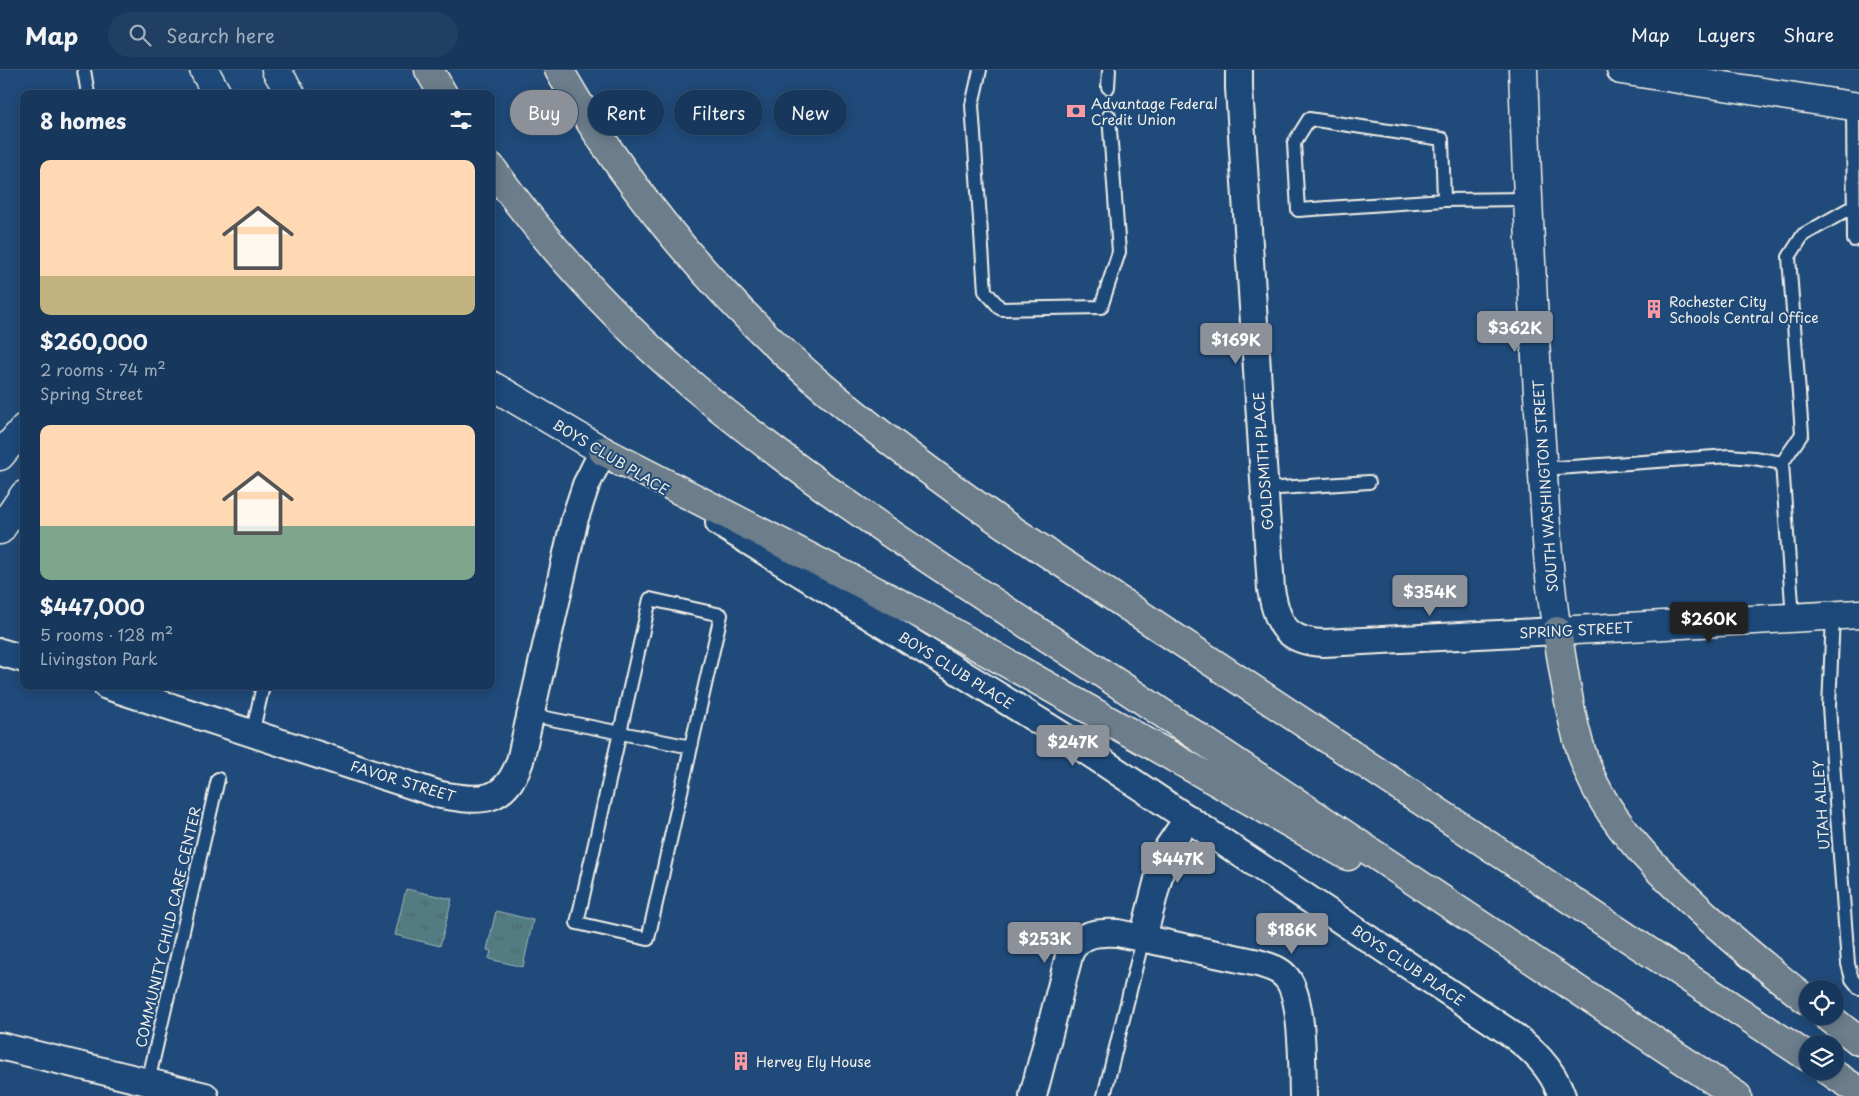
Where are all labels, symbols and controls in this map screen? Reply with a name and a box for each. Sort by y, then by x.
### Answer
search box [108,12,458,57]
text: Map [25,17,78,53]
icon: search [126,21,154,49]
text: Search here [166,21,275,49]
text: Map [1631,21,1670,48]
text: Layers [1698,21,1755,48]
text: Share [1783,21,1834,48]
chip: Buy [510,90,578,135]
chip: Rent [588,90,664,135]
chip: Filters [674,90,763,135]
chip: New [773,90,847,135]
place label: Advantage Federal Credit Union [1091,93,1218,130]
bank icon: Advantage Federal Credit Union [1065,100,1087,122]
text: 8 homes [40,104,126,136]
icon: filters [447,106,475,134]
icon: home [213,193,303,283]
place label: Rochester City Schools Central Office [1669,291,1819,328]
building icon: Rochester City Schools Central Office [1643,298,1665,320]
pin: $362K [1480,310,1550,353]
text: $362K [1488,315,1542,339]
pin: $169K [1201,322,1271,365]
text: $260,000 [40,325,148,357]
text: $169K [1211,327,1261,351]
text: 2 rooms · 74 m² [40,357,166,381]
street label: SOUTH WASHINGTON STREET [1527,379,1563,593]
text: Spring Street [40,381,143,405]
street label: GOLDSMITH PLACE [1248,391,1278,531]
street label: BOYS CLUB PLACE [549,414,673,500]
icon: home [213,458,303,548]
pin: $354K [1395,574,1465,617]
text: $354K [1403,579,1457,603]
text: $447,000 [40,590,145,622]
pin: $260K [1674,602,1744,644]
text: $260K [1681,606,1737,630]
street label: SPRING STREET [1519,617,1634,643]
text: 5 rooms · 128 m² [40,622,173,646]
street label: BOYS CLUB PLACE [894,626,1018,714]
text: Livingston Park [40,646,158,670]
pin: $247K [1038,724,1108,767]
text: $247K [1047,729,1099,753]
street label: FAVOR STREET [348,755,458,807]
street label: UTAH ALLEY [1807,759,1835,851]
street label: COMMUNITY CHILD CARE CENTER [130,804,206,1050]
pin: $447K [1143,842,1213,884]
text: $447K [1152,846,1204,870]
pin: $186K [1257,912,1327,955]
text: $186K [1267,917,1317,941]
street label: BOYS CLUB PLACE [1347,919,1469,1011]
pin: $253K [1010,922,1080,964]
text: $253K [1019,926,1071,950]
map controls [1799,980,1844,1080]
button: locate [1799,980,1844,1025]
button: layers [1799,1035,1844,1080]
building icon: Hervey Ely House [730,1050,752,1072]
place label: Hervey Ely House [756,1051,872,1072]

